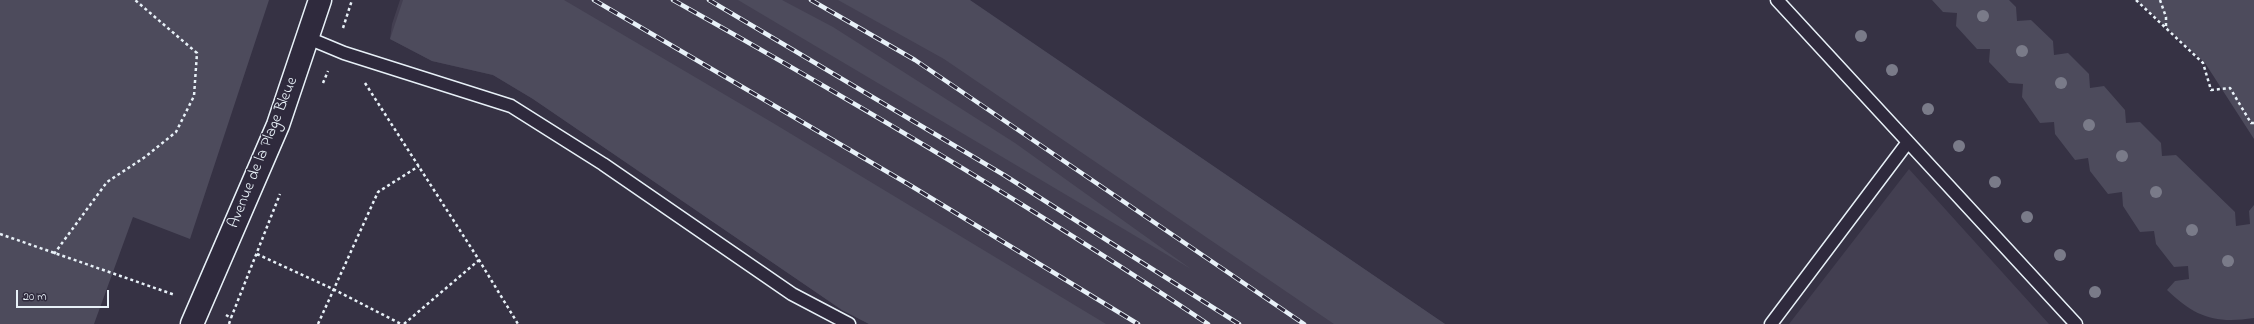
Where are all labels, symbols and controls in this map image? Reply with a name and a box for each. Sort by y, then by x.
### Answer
street label: Avenue de la Plage Bleue [225,75,303,231]
scale bar [18,282,111,308]
text: 20 m [23,288,46,306]

